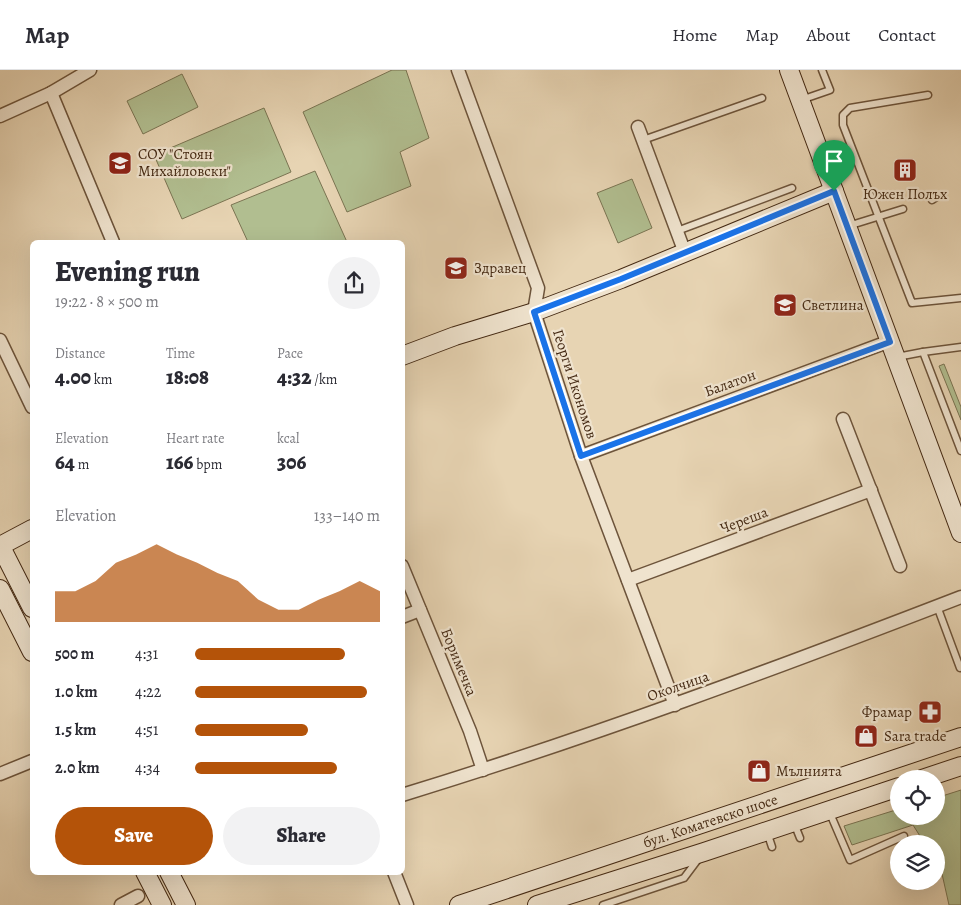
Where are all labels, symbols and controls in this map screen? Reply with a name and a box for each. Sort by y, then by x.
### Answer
text: Map [25,19,69,51]
text: Home [672,23,717,47]
text: Map [745,23,778,47]
text: About [806,23,850,47]
text: Contact [878,23,936,47]
pin [813,140,855,191]
place label: СОУ "Стоян Михайловски" [138,144,231,181]
icon: arrive [820,147,848,175]
school or university icon: СОУ "Стоян Михайловски" [107,150,133,176]
building icon: Южен Полъх [892,157,918,183]
place label: Южен Полъх [863,184,948,204]
text: Evening run [55,253,200,291]
school or university icon: Здравец [443,255,469,281]
button: share [328,257,380,309]
place label: Здравец [474,258,526,278]
text: 19:22 · 8 × 500 m [55,291,159,313]
school or university icon: Светлина [772,292,798,318]
place label: Светлина [802,295,864,315]
street label: Георги Икономов [548,327,602,441]
text: Distance [55,344,105,363]
text: Time [166,344,195,363]
text: Pace [277,344,303,363]
text: 4.00 [55,363,91,391]
text: 18:08 [166,363,209,391]
text: 4:32 [277,363,312,391]
street label: Балатон [702,364,759,401]
text: km [91,370,112,389]
text: /km [312,370,338,389]
text: Elevation [55,429,109,448]
text: Heart rate [166,429,224,448]
text: kcal [277,429,299,448]
text: 64 [55,448,75,476]
text: 166 [166,448,193,476]
text: 306 [277,448,306,476]
text: m [75,455,89,474]
text: bpm [193,455,222,474]
street label: Череша [717,502,771,538]
text: Elevation [55,505,116,527]
text: 133–140 m [314,505,380,527]
street label: Боримечка [436,625,482,699]
text: 500 m [55,643,94,665]
text: 4:31 [135,643,158,665]
street label: Околчица [644,666,712,706]
text: 1.0 km [55,681,98,703]
text: 4:22 [135,681,161,703]
pharmacy icon: Фрамар [917,699,943,725]
place label: Фрамар [862,702,912,722]
text: 1.5 km [55,719,96,741]
text: 4:51 [135,719,158,741]
shop icon: Sara trade [853,723,879,749]
place label: Sara trade [884,726,947,746]
text: 2.0 km [55,757,100,779]
text: 4:34 [135,757,160,779]
shop icon: Мълнията [746,758,772,784]
place label: Мълнията [776,761,842,781]
map controls [890,770,945,890]
button: locate [890,770,945,825]
street label: бул. Коматевско шосе [640,789,781,853]
button: Save [55,807,213,865]
button: Share [223,807,380,865]
button: layers [890,835,945,890]

